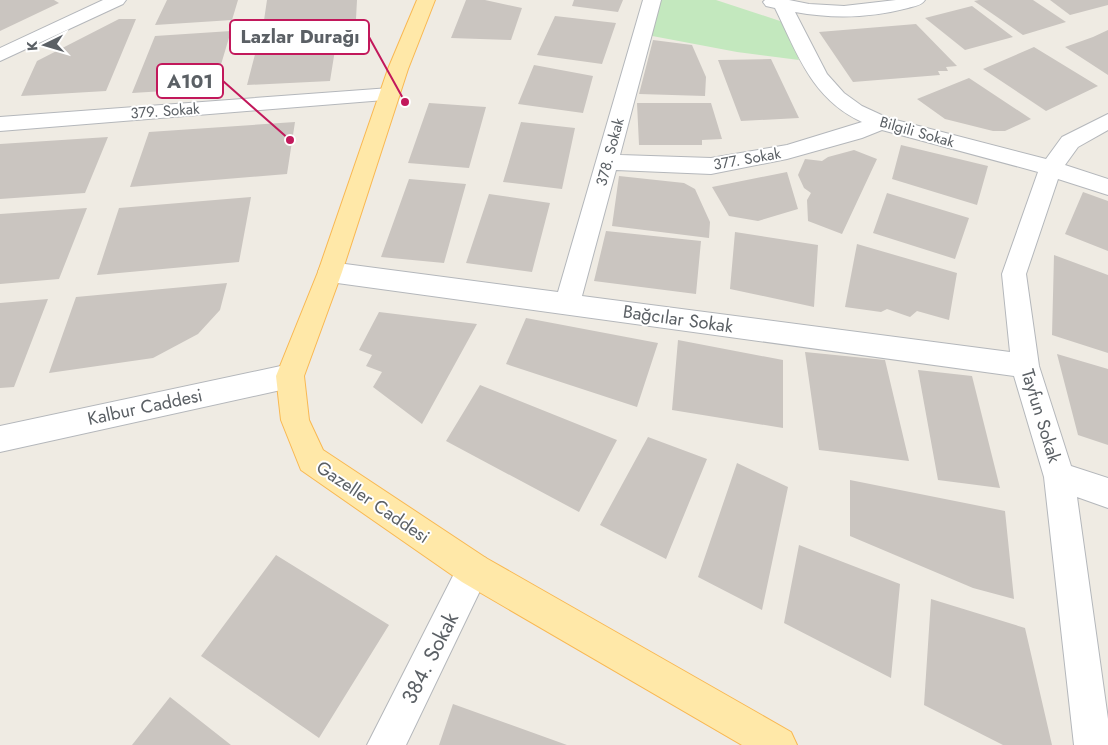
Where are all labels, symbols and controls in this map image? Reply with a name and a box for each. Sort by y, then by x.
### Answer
north arrow [20,20,70,70]
callout: Lazlar Durağı [230,20,369,54]
text: Lazlar Durağı [241,23,359,50]
text: K [22,40,42,52]
callout: A101 [157,64,223,98]
text: A101 [166,68,213,95]
street label: 379. Sokak [130,98,201,124]
street label: Bilgili Sokak [877,111,957,153]
street label: 378. Sokak [590,115,630,188]
street label: 377. Sokak [712,142,783,176]
street label: Bağcılar Sokak [621,298,735,340]
street label: Tayfun Sokak [1014,366,1068,466]
street label: Kalbur Caddesi [85,382,205,432]
street label: Gazeller Caddesi [311,454,435,550]
street label: 384. Sokak [394,606,466,709]

